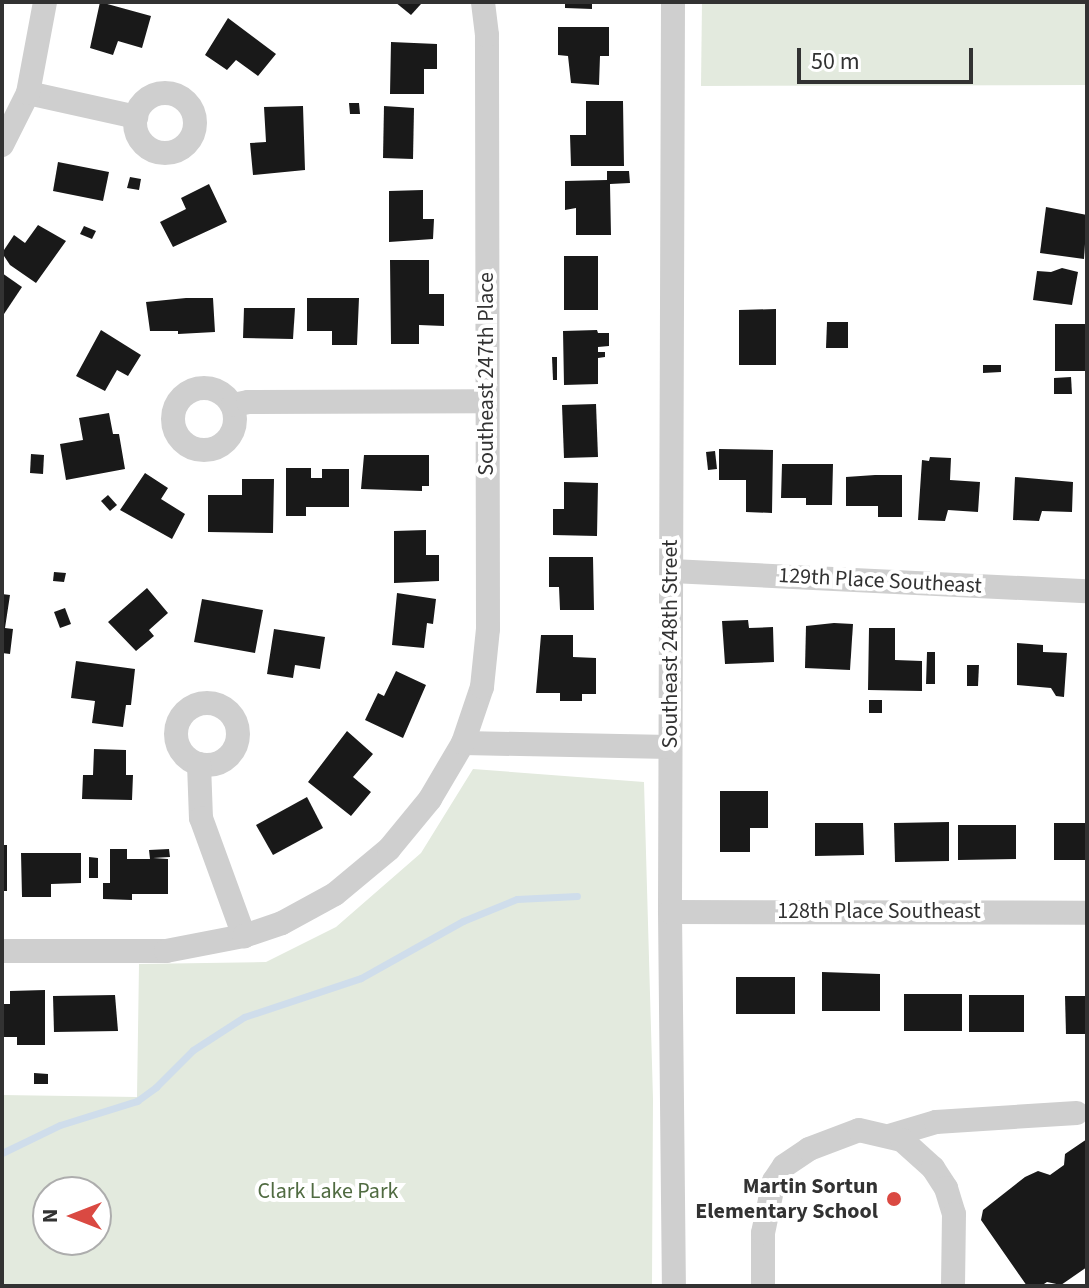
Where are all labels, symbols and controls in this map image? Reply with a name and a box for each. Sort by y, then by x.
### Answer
scale bar [801,32,977,82]
text: 50 m [811,44,860,79]
street label: Southeast 247th Place [474,272,500,476]
street label: Southeast 248th Street [658,539,684,749]
street label: 129th Place Southeast [778,562,982,600]
street label: 128th Place Southeast [777,899,981,925]
place label: Martin Sortun Elementary School [695,1173,878,1224]
north arrow [32,1176,112,1256]
park label: Clark Lake Park [258,1179,398,1205]
marker: Martin Sortun Elementary School [885,1190,903,1208]
text: N [34,1209,66,1223]

